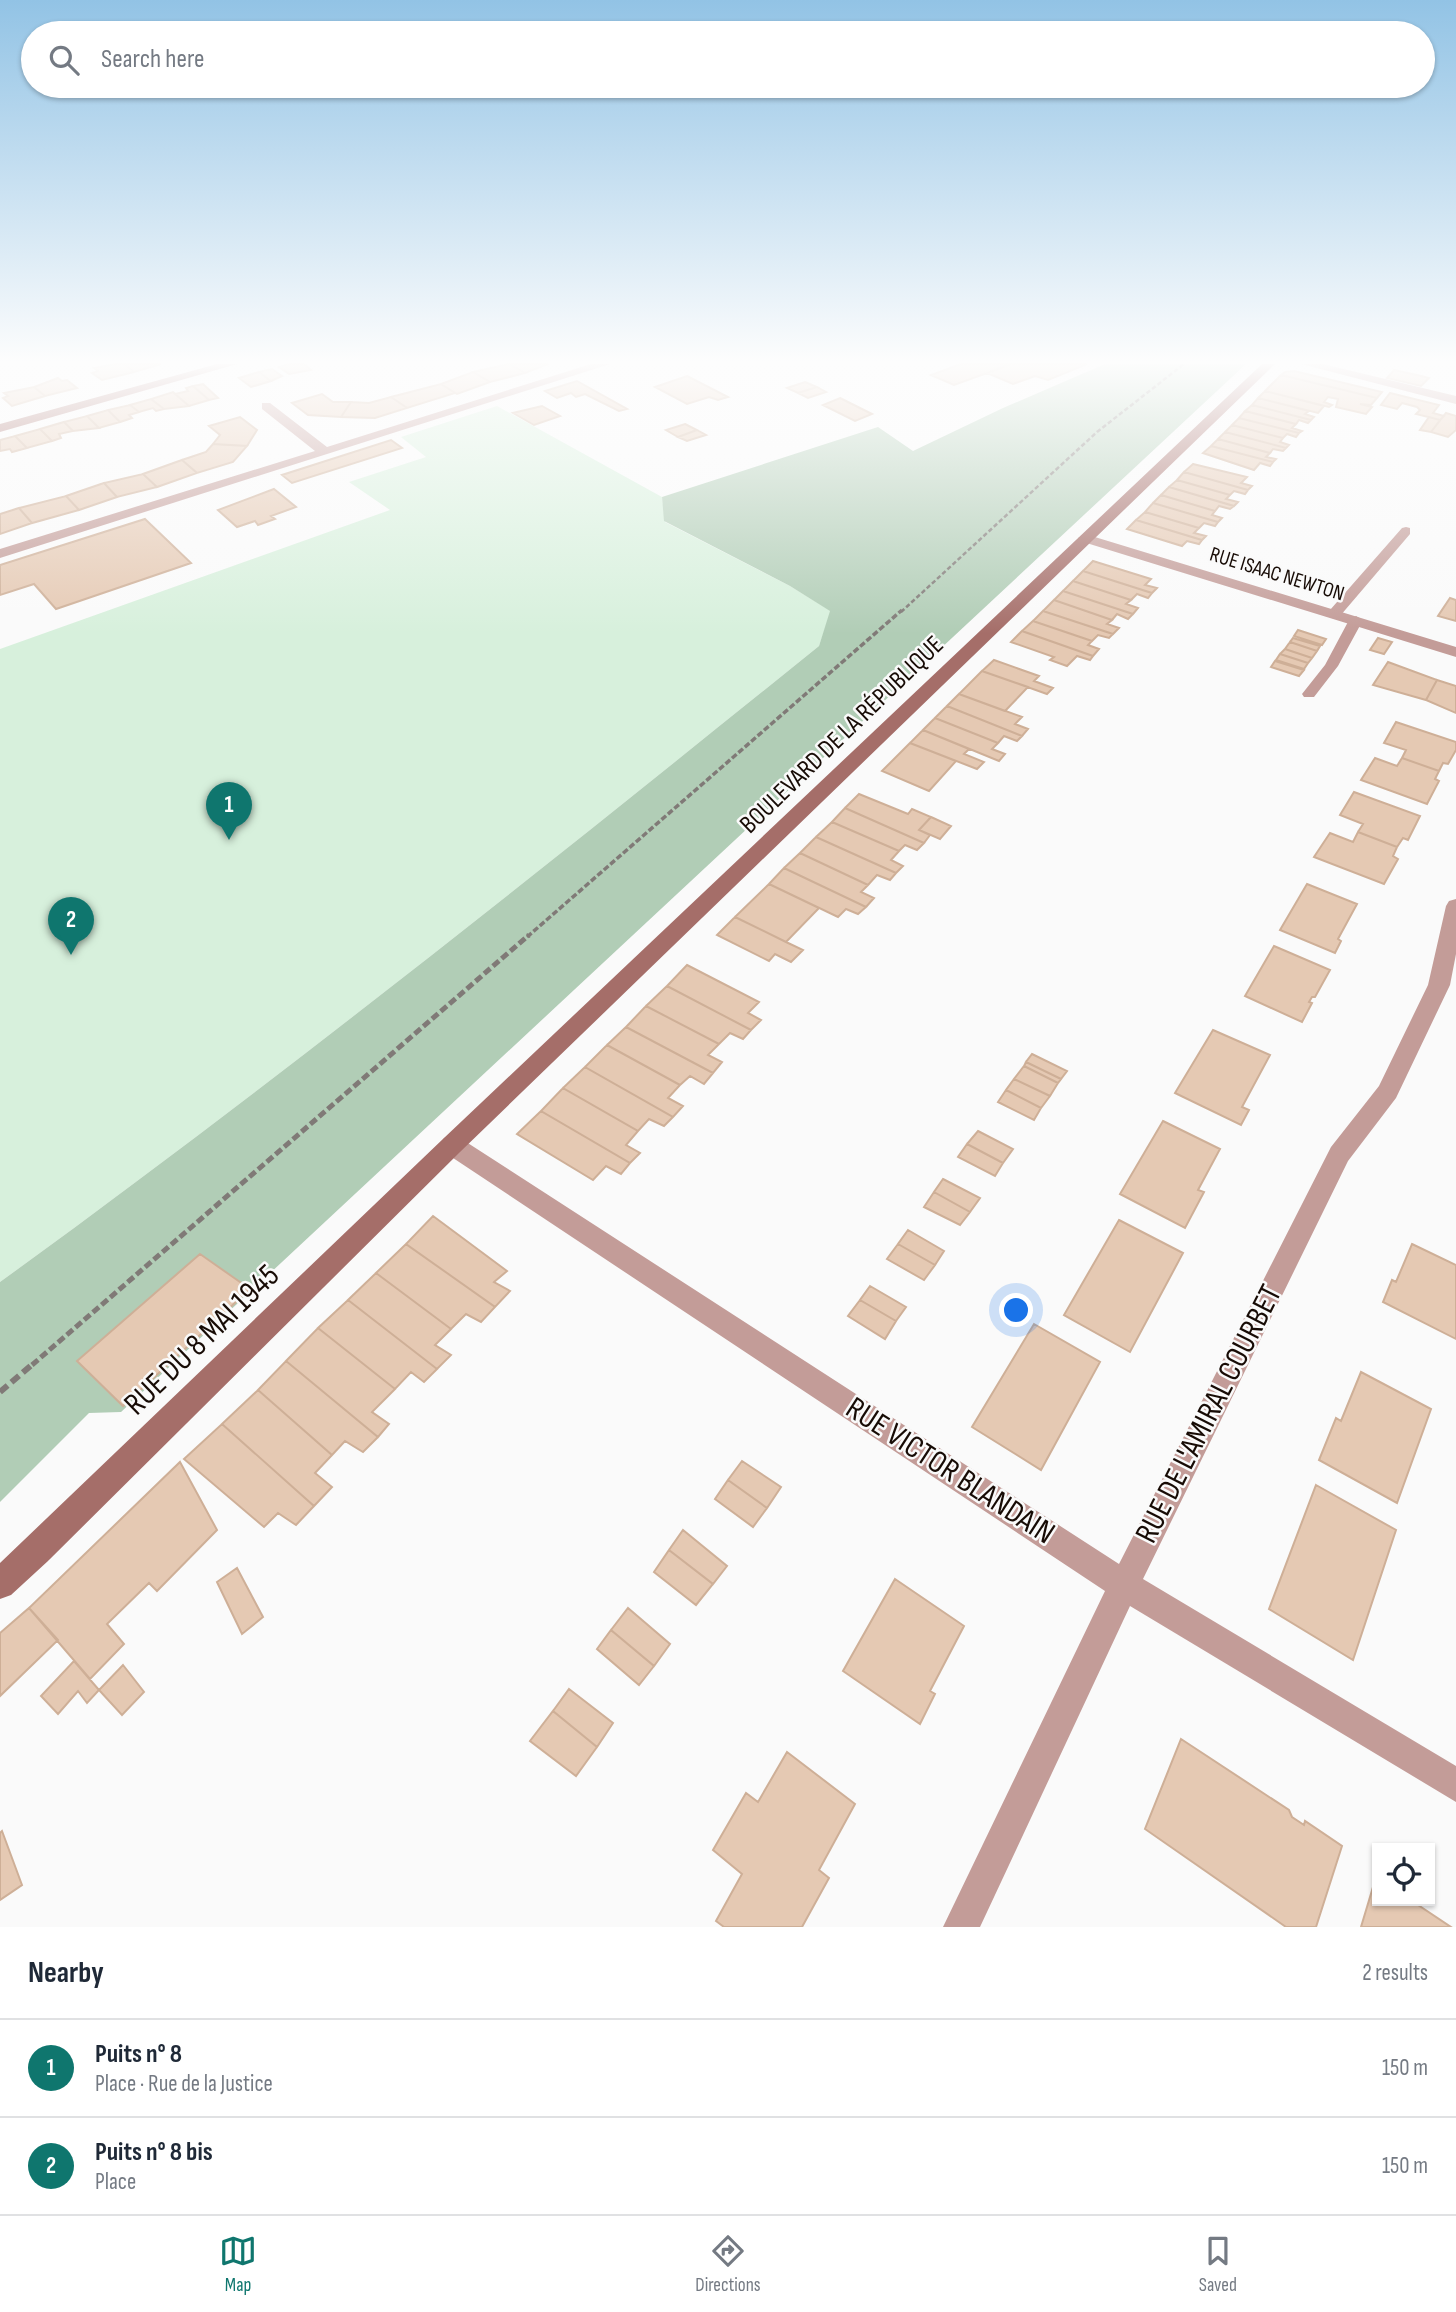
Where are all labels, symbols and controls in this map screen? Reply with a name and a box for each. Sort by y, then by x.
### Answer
search box [21,21,1435,98]
icon: search [45,41,83,79]
text: Search here [101,44,204,75]
street label: RUE ISAAC NEWTON [1207,542,1347,606]
street label: BOULEVARD DE LA RÉPUBLIQUE [734,630,950,840]
pin: 1 [206,782,252,840]
pin: 2 [48,897,94,955]
street label: RUE DU 8 MAI 1945 [116,1256,288,1424]
street label: RUE DE L'AMIRAL COURBET [1127,1279,1291,1549]
your location [999,1293,1033,1327]
street label: RUE VICTOR BLANDAIN [838,1389,1062,1553]
map controls [1372,1843,1435,1906]
button: locate [1372,1843,1435,1906]
text: Nearby [28,1955,104,1991]
text: 2 results [1362,1959,1428,1987]
text: Puits n° 8 [95,2039,182,2070]
text: 1 [46,2054,56,2082]
text: 150 m [1382,2054,1428,2082]
text: Place · Rue de la Justice [95,2070,273,2098]
text: Puits n° 8 bis [95,2137,213,2168]
text: 2 [46,2152,56,2180]
text: 150 m [1382,2152,1428,2180]
text: Place [95,2168,136,2196]
tab: Map [219,2232,257,2297]
tab: Directions [695,2232,761,2297]
tab: Saved [1199,2232,1237,2297]

